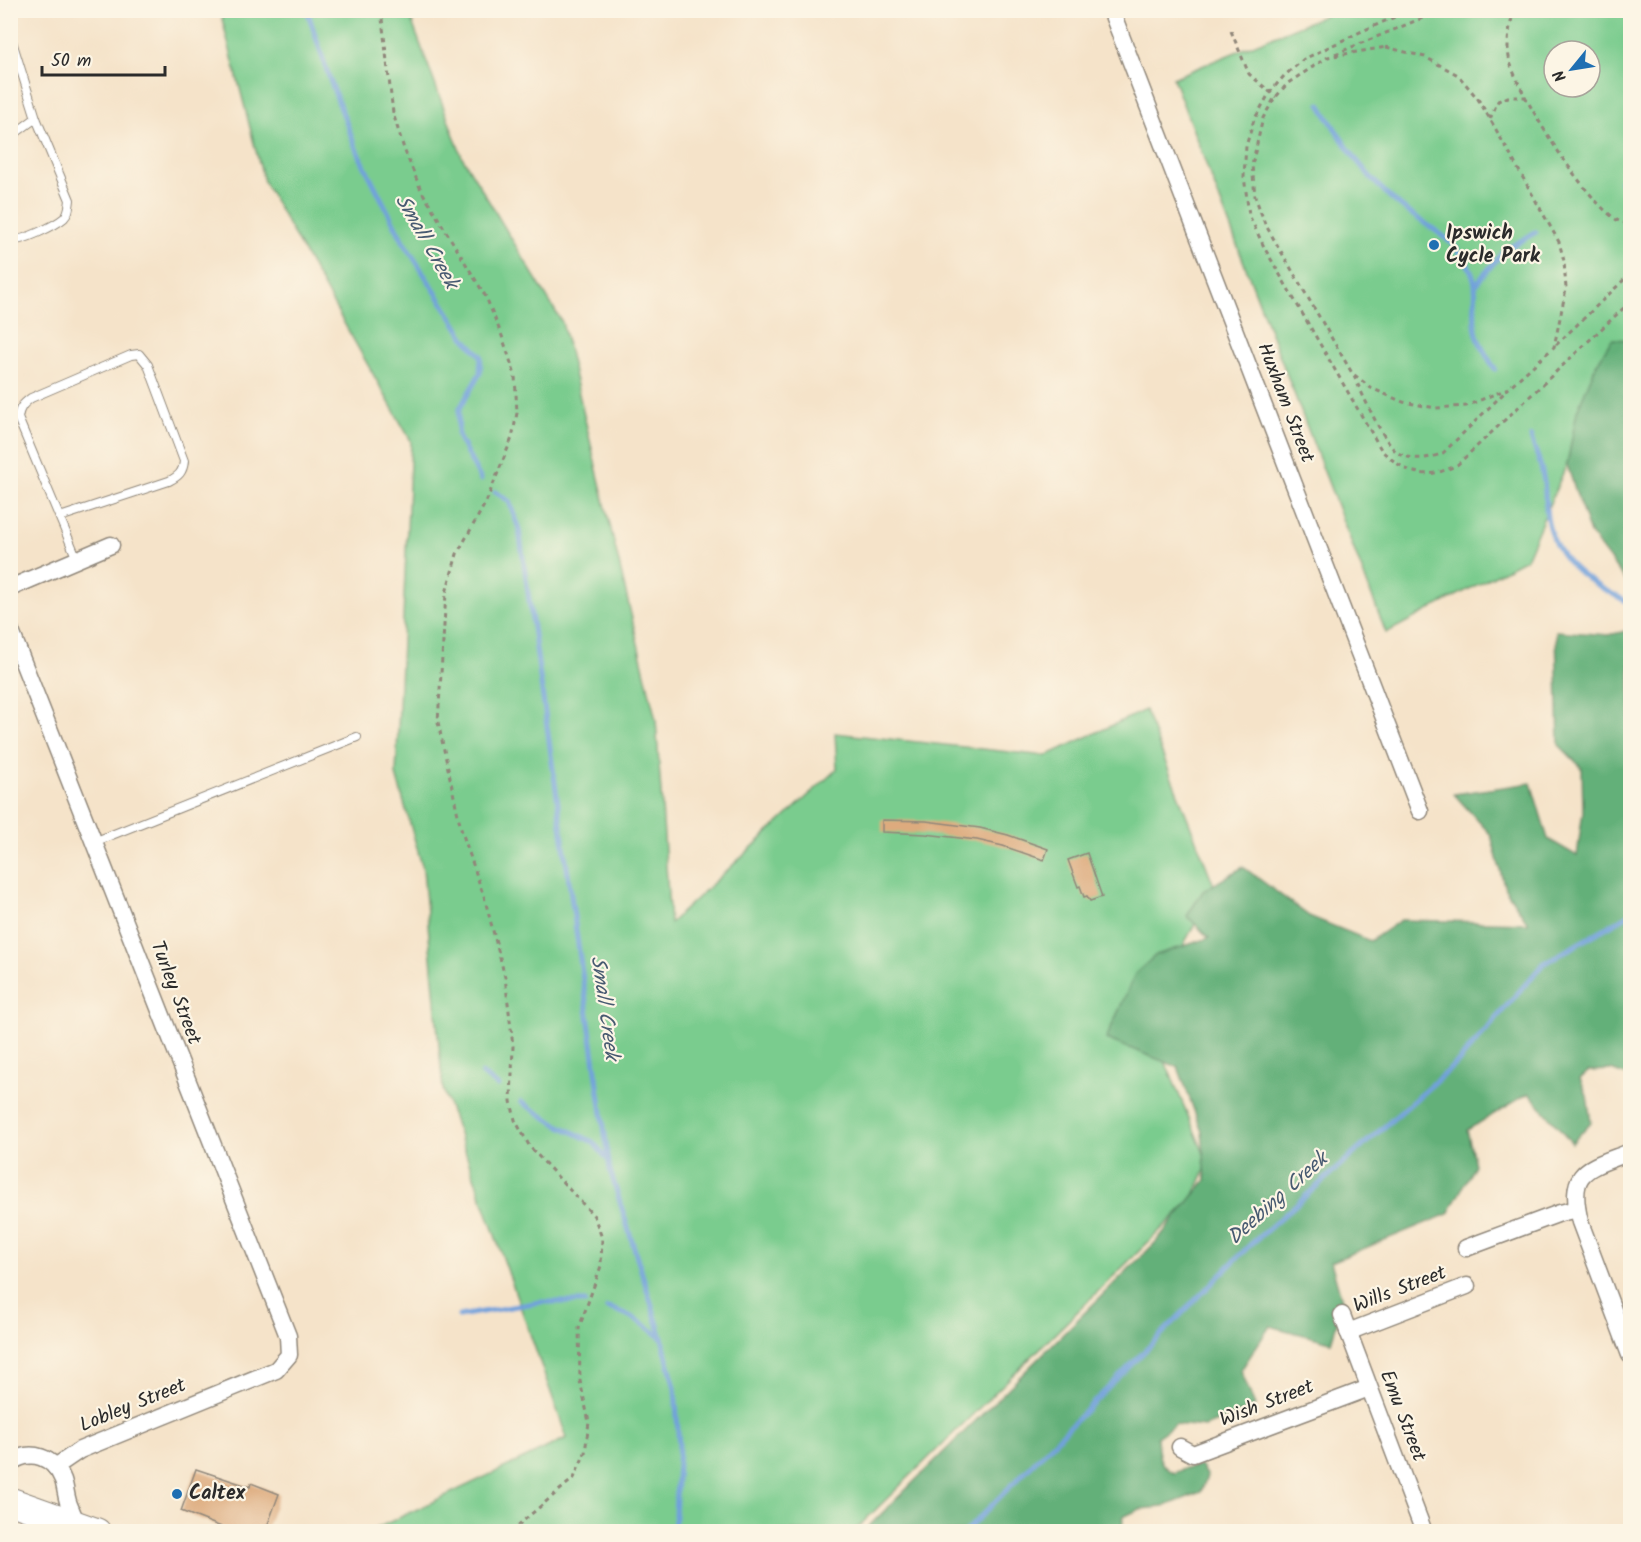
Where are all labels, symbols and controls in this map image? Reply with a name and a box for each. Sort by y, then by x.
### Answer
scale bar [42,39,165,77]
north arrow [1542,39,1602,99]
text: 50 m [51,47,91,76]
text: N [1547,65,1574,86]
water label: Small Creek [386,188,468,298]
place label: Ipswich Cycle Park [1446,218,1541,273]
marker: Ipswich Cycle Park [1427,238,1441,252]
street label: Huxham Street [1247,338,1323,468]
street label: Turley Street [141,936,210,1050]
water label: Small Creek [580,954,628,1065]
water label: Deebing Creek [1220,1142,1338,1254]
street label: Wills Street [1349,1258,1451,1322]
street label: Emu Street [1370,1365,1434,1467]
street label: Lobley Street [75,1370,191,1442]
street label: Wish Street [1215,1371,1319,1437]
place label: Caltex [189,1478,246,1510]
marker: Caltex [170,1487,184,1501]

